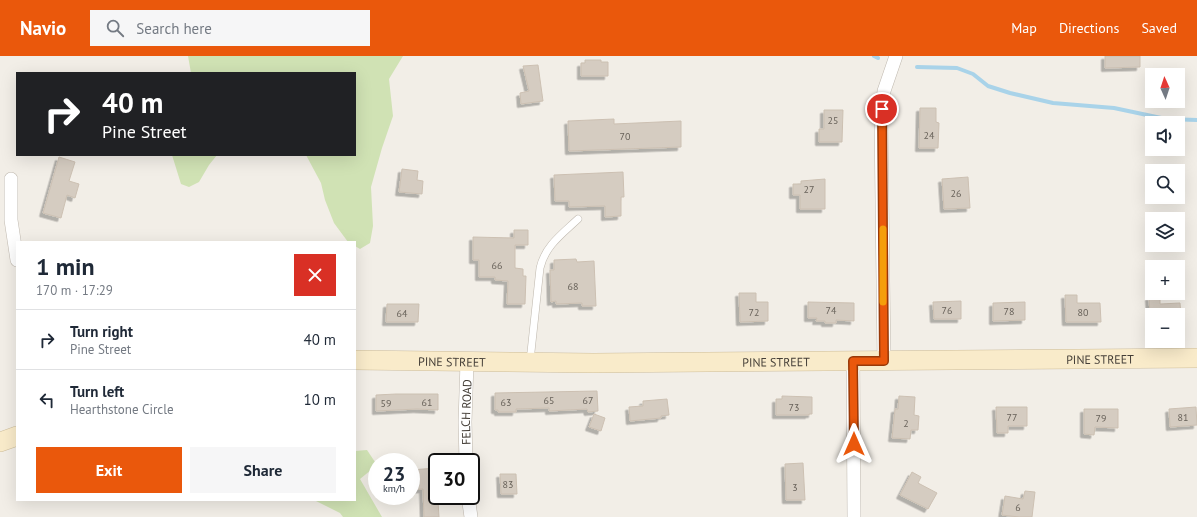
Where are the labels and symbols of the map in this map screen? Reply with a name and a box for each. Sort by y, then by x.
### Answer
north arrow [1145,68,1185,108]
pin [865,92,899,126]
house number: 25 [828,114,838,127]
house number: 24 [924,129,935,142]
house number: 70 [620,130,631,143]
house number: 27 [804,183,814,196]
house number: 26 [951,187,961,200]
house number: 66 [492,259,502,272]
house number: 68 [568,280,578,293]
house number: 74 [826,304,837,317]
house number: 76 [942,304,952,317]
house number: 78 [1004,305,1014,318]
house number: 72 [749,306,759,319]
house number: 80 [1078,306,1089,319]
house number: 64 [397,307,408,320]
street label: PINE STREET [1066,351,1134,367]
street label: PINE STREET [418,353,486,369]
street label: PINE STREET [742,354,810,369]
street label: FELCH ROAD [457,379,474,445]
house number: 65 [544,394,554,407]
house number: 67 [583,394,593,407]
house number: 61 [422,396,432,409]
house number: 63 [501,396,511,409]
house number: 59 [381,397,391,410]
house number: 73 [789,401,799,414]
house number: 77 [1007,411,1017,424]
house number: 81 [1178,411,1188,424]
house number: 79 [1096,412,1106,425]
house number: 2 [903,417,909,430]
position arrow [833,423,875,465]
speed limit sign: 30 [428,453,480,505]
house number: 83 [503,478,513,491]
house number: 3 [792,481,798,494]
house number: 6 [1015,501,1021,514]

